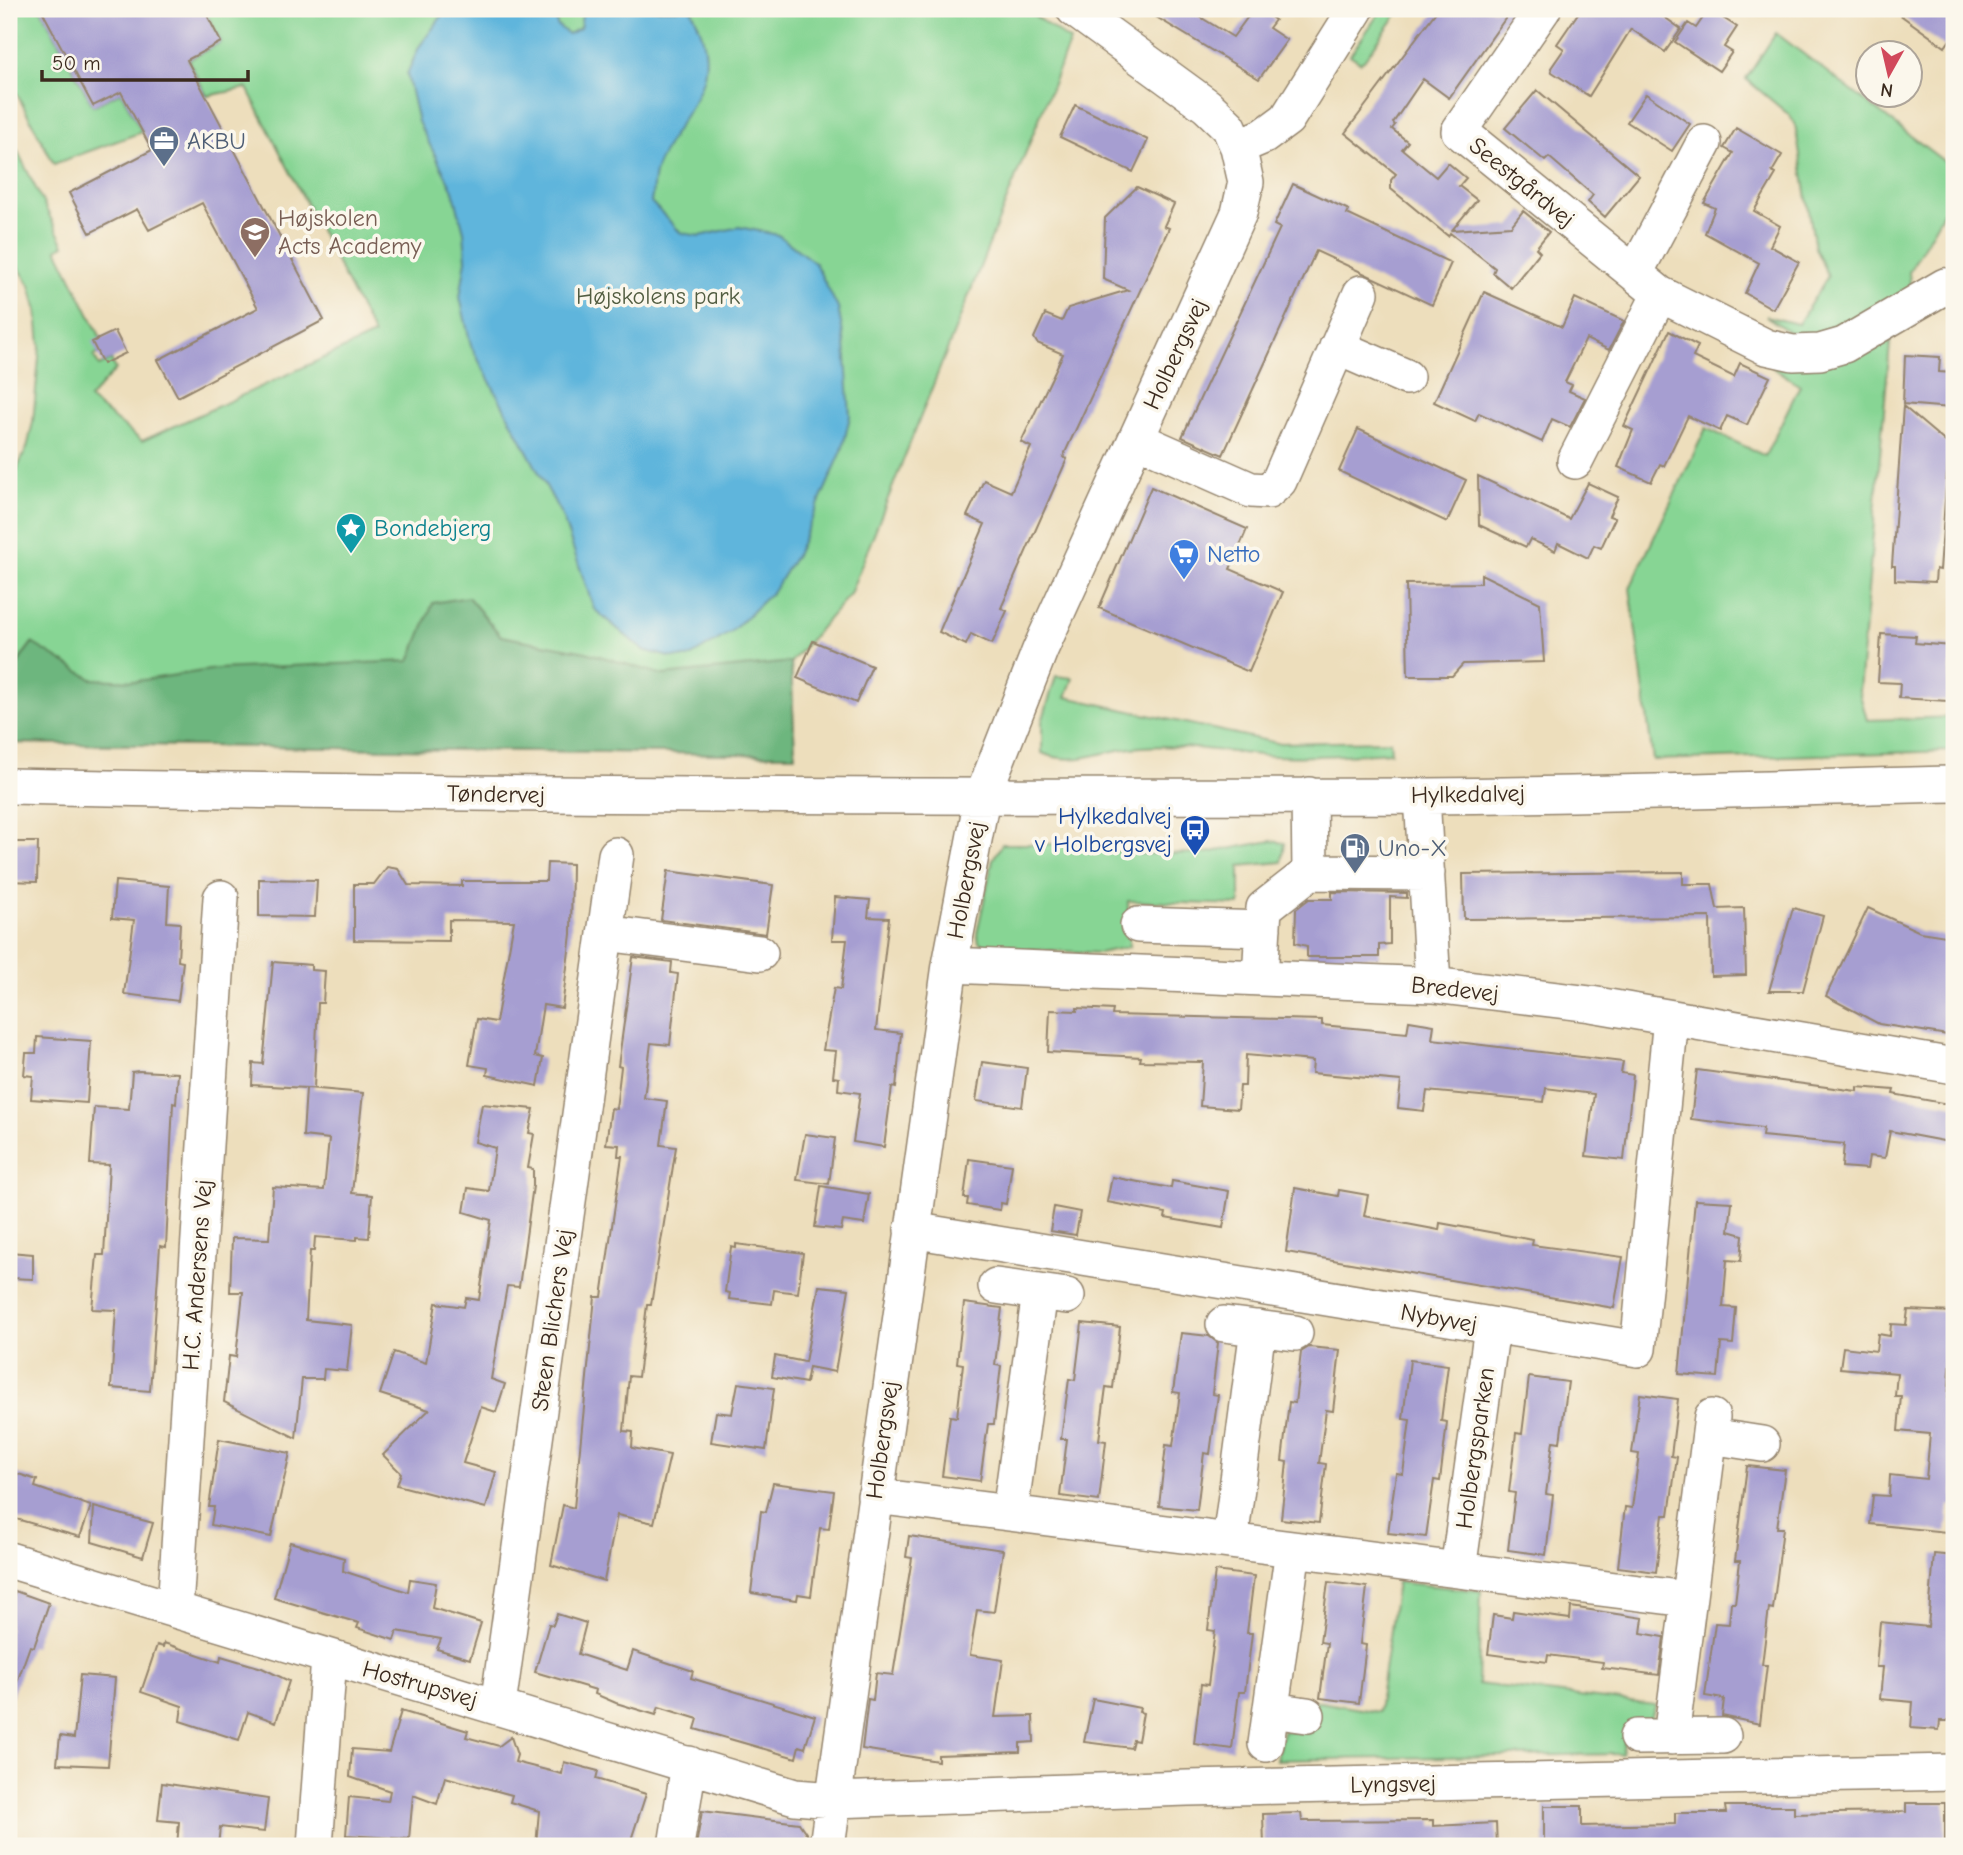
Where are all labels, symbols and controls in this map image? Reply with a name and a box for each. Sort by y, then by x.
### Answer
scale bar [42,38,248,82]
north arrow [1854,38,1924,108]
text: 50 m [52,51,101,75]
text: N [1879,78,1894,102]
office icon: AKBU [147,124,181,168]
place label: AKBU [187,127,246,155]
street label: Seestgårdvej [1464,131,1580,233]
place label: Højskolen Acts Academy [278,204,422,260]
school or university icon: Højskolen Acts Academy [238,215,272,259]
park label: Højskolens park [576,282,740,310]
street label: Holbergsvej [1137,294,1213,414]
place icon: Bondebjerg [334,511,368,555]
place label: Bondebjerg [374,514,492,542]
supermarket icon: Netto [1167,537,1201,581]
place label: Netto [1207,540,1261,568]
street label: Tøndervej [447,779,545,809]
street label: Hylkedalvej [1411,779,1525,809]
place label: Hylkedalvej v Holbergsvej [1034,802,1172,858]
bus stop icon: Hylkedalvej v Holbergsvej [1178,813,1212,857]
street label: Holbergsvej [941,819,991,941]
fuel station icon: Uno-X [1338,831,1372,875]
place label: Uno-X [1378,834,1447,862]
street label: Bredevej [1410,970,1500,1008]
street label: H.C. Andersens Vej [176,1179,218,1371]
street label: Steen Blichers Vej [525,1227,579,1413]
street label: Nybyvej [1399,1298,1479,1338]
street label: Holbergsparken [1450,1365,1500,1531]
street label: Holbergsvej [860,1379,904,1501]
street label: Hostrupsvej [359,1654,481,1714]
street label: Lyngsvej [1350,1769,1436,1799]

